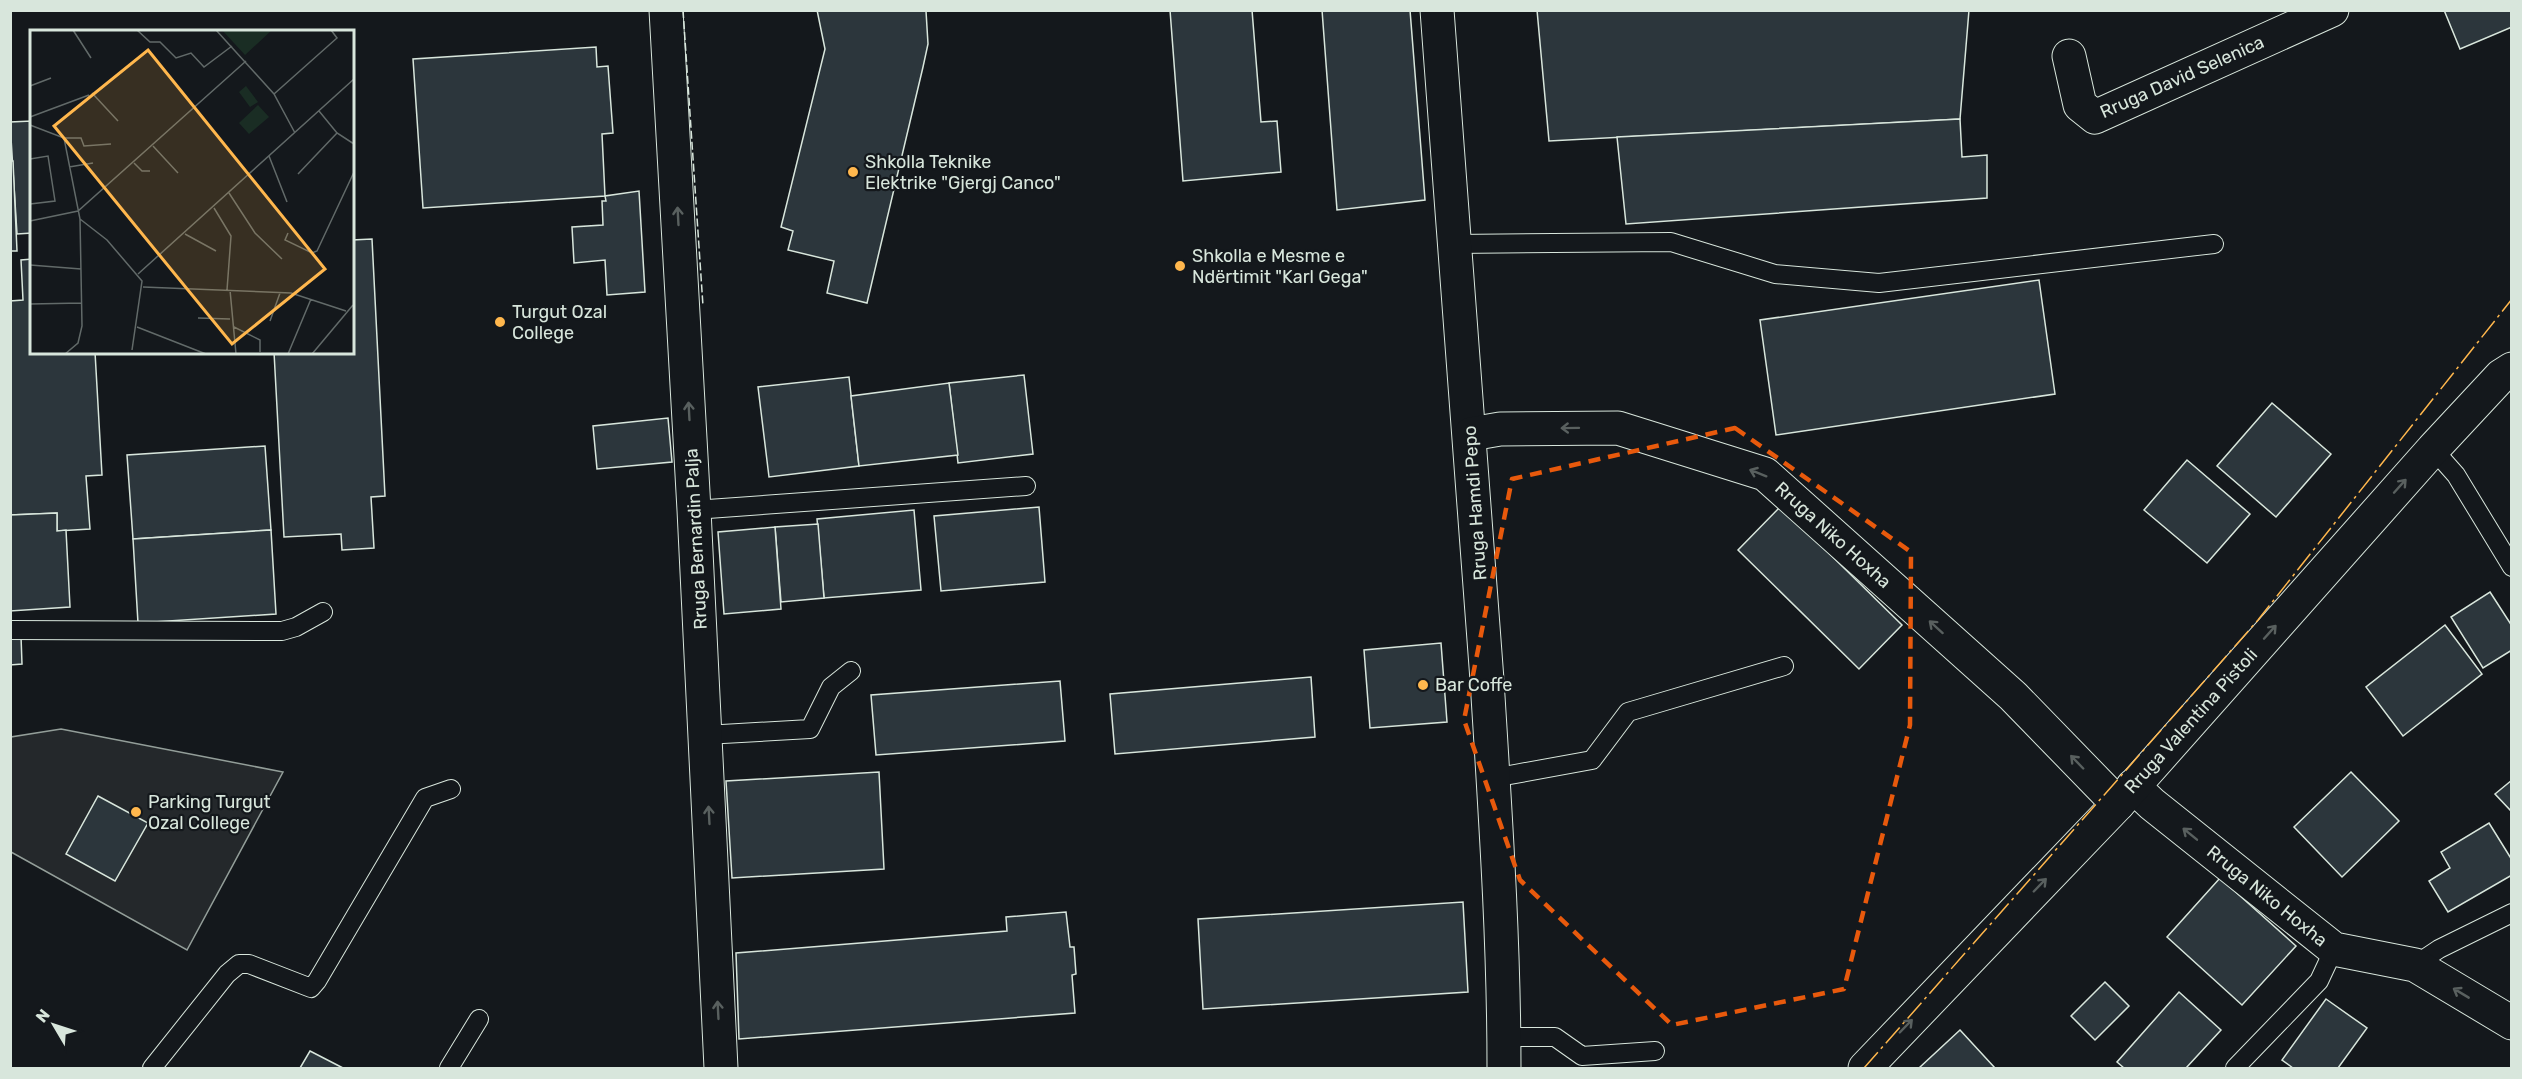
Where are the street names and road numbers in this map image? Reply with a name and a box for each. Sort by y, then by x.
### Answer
street label: Rruga David Selenica [2097,31,2267,123]
street label: Rruga Hamdi Pepo [1459,425,1491,581]
street label: Rruga Bernardin Palja [680,448,712,630]
street label: Rruga Niko Hoxha [1770,477,1896,593]
street label: Rruga Valentina Pistoli [2120,644,2262,798]
street label: Rruga Niko Hoxha [2202,841,2332,951]

